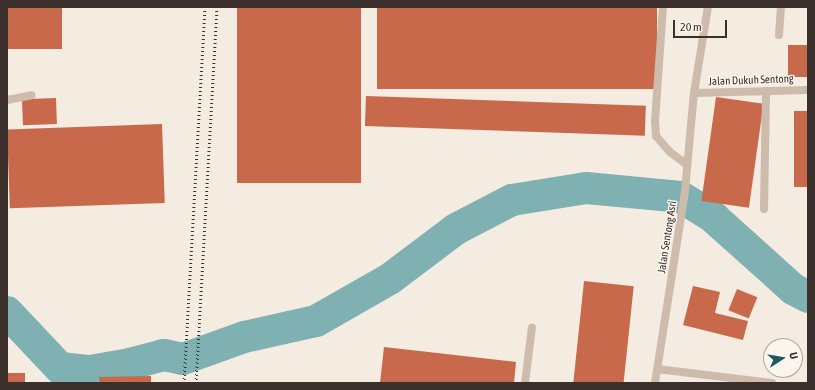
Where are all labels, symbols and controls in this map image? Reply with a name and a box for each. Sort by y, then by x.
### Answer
scale bar [675,12,729,38]
text: 20 m [680,20,702,34]
street label: Jalan Dukuh Sentong [708,72,794,88]
street label: Jalan Sentong Asri [655,200,679,274]
north arrow [763,338,803,378]
text: U [787,351,800,360]

